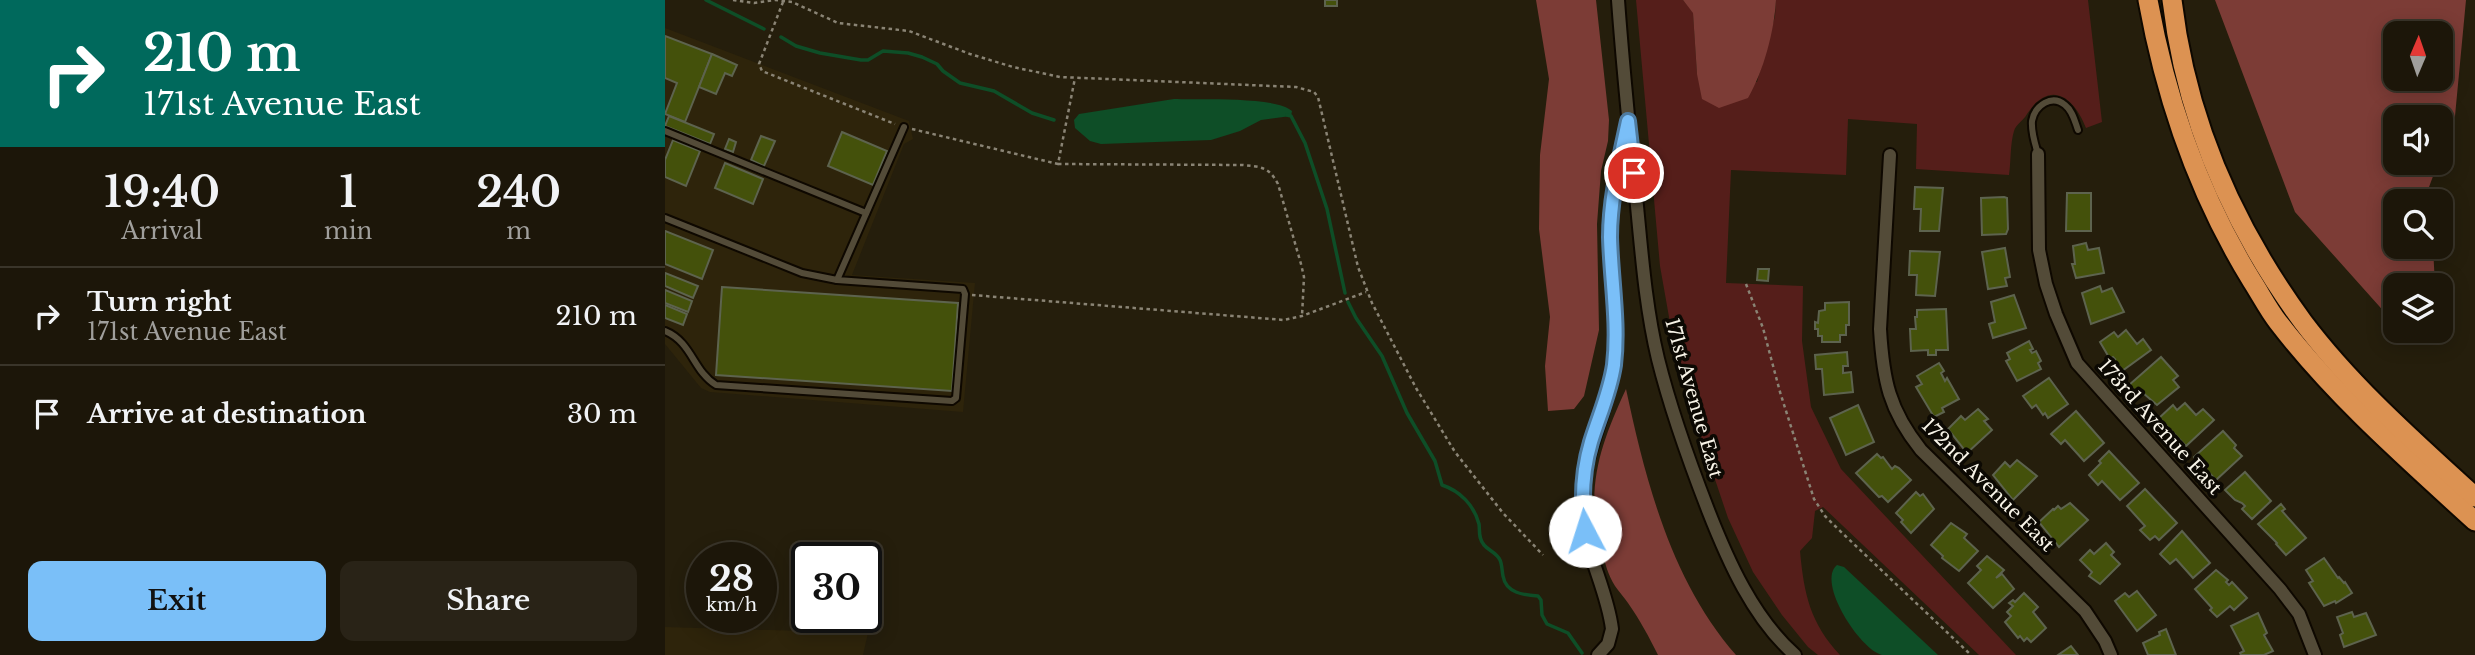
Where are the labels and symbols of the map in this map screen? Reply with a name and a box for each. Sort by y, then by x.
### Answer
north arrow [2383,21,2453,91]
pin [1604,143,1664,203]
street label: 171st Avenue East [1660,316,1728,481]
street label: 173rd Avenue East [2093,355,2227,500]
street label: 172nd Avenue East [1917,414,2060,557]
position arrow [1548,494,1622,568]
speed limit sign: 30 [791,542,882,633]

